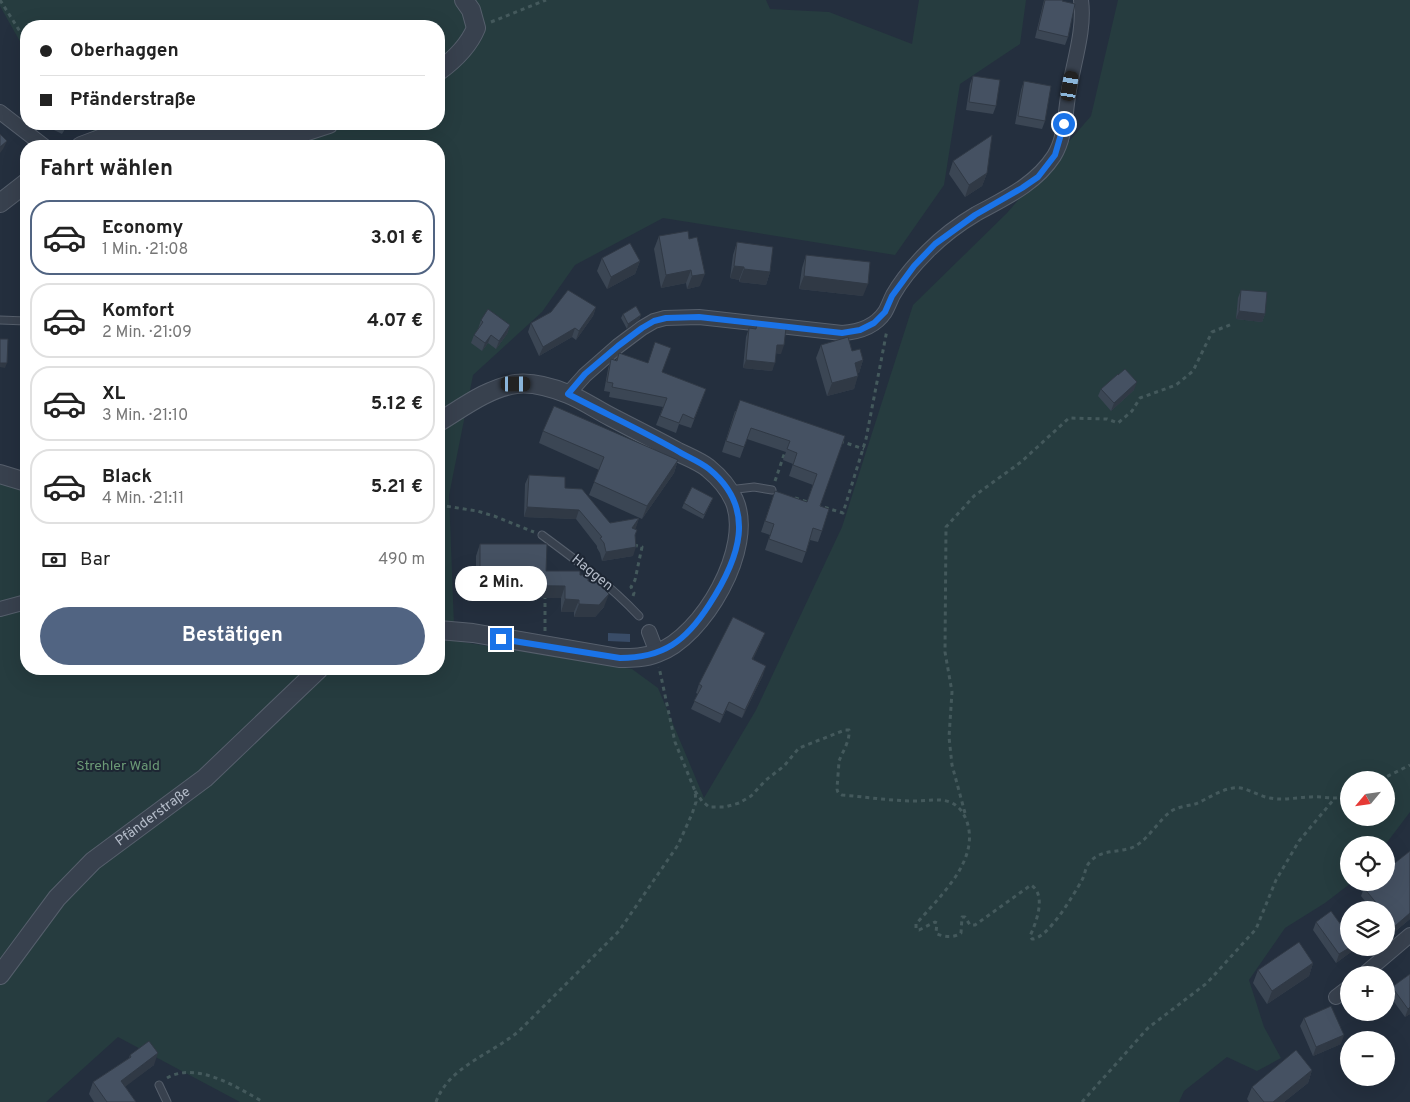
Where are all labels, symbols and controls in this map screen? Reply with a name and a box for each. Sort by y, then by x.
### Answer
text: Oberhaggen [70,39,179,63]
car [1060,70,1079,102]
text: Pfänderstraße [70,88,196,112]
route start [1053,113,1075,135]
text: Fahrt wählen [40,156,173,183]
icon: car [42,215,87,260]
text: Economy [102,216,183,240]
text: 3.01 € [371,226,423,250]
text: 1 Min. · 21:08 [102,240,188,260]
icon: car [42,298,87,343]
text: Komfort [102,299,174,323]
text: 4.07 € [367,309,423,333]
text: 2 Min. · 21:09 [102,323,192,343]
car [501,377,531,392]
icon: car [42,381,87,426]
text: XL [102,382,125,406]
text: 5.12 € [371,392,423,416]
text: 3 Min. · 21:10 [102,406,188,426]
icon: car [42,464,87,509]
text: Black [102,465,152,489]
text: 5.21 € [371,475,423,499]
text: 4 Min. · 21:11 [102,489,184,509]
icon: cash [40,546,68,574]
text: Bar [80,548,110,572]
text: 490 m [378,550,425,570]
street label: Haggen [568,551,616,595]
callout: 2 Min. [455,566,547,602]
text: 2 Min. [479,573,523,593]
button: Bestätigen [40,607,425,665]
route end [490,628,512,650]
park label: Strehler Wald [76,758,160,775]
north arrow [1340,771,1395,826]
map controls [1340,771,1395,1086]
street label: Pfänderstraße [112,783,194,850]
button: locate [1340,836,1395,891]
button: layers [1340,901,1395,956]
button: + [1340,966,1395,1021]
button: − [1340,1031,1395,1086]

